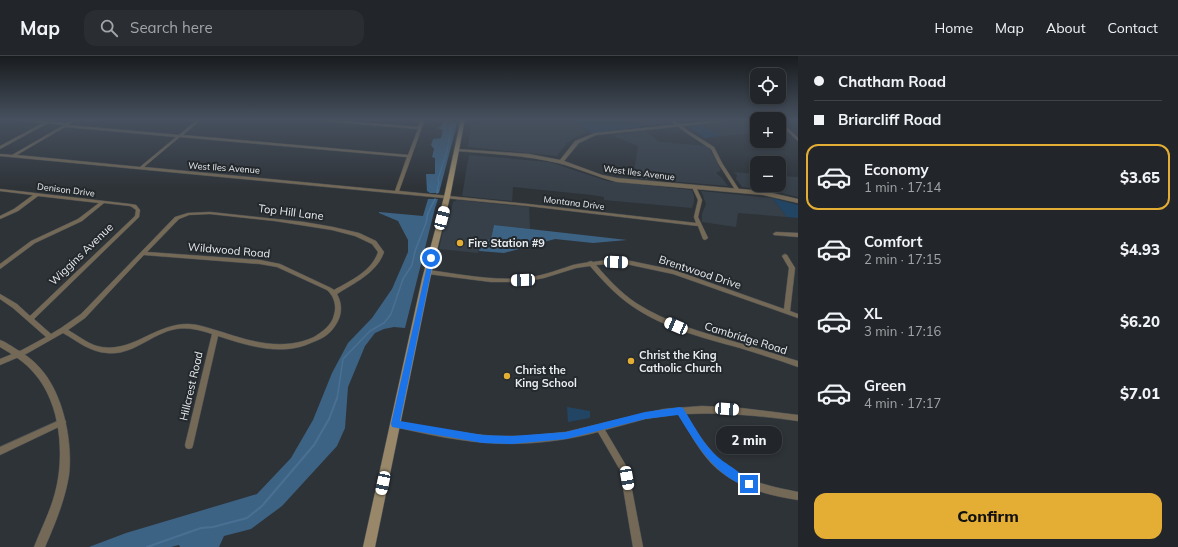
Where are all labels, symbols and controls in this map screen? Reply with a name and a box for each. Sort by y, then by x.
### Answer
search box [84,10,364,46]
text: Map [20,16,60,40]
icon: search [98,17,120,39]
text: Search here [130,18,213,37]
text: Home [934,19,973,37]
text: Map [995,19,1024,37]
text: About [1046,19,1086,37]
text: Contact [1108,19,1158,37]
map controls [750,68,786,192]
button: locate [750,68,786,104]
text: Chatham Road [838,72,946,91]
text: Briarcliff Road [838,110,941,129]
button: + [750,112,786,148]
button: − [750,156,786,192]
icon: car [816,159,852,195]
street label: West Iles Avenue [188,160,260,176]
text: Economy [864,160,929,179]
street label: West Iles Avenue [603,163,675,182]
text: $3.65 [1120,168,1160,187]
text: 1 min · 17:14 [864,179,941,195]
street label: Denison Drive [37,181,96,199]
street label: Montana Drive [543,193,605,212]
street label: Top Hill Lane [258,201,324,223]
car [433,205,451,231]
street label: Wiggins Avenue [46,220,116,288]
icon: car [816,231,852,267]
text: Comfort [864,232,922,251]
place label: Fire Station #9 [468,236,545,250]
marker: Fire Station #9 [455,238,465,248]
street label: Wildwood Road [187,239,271,261]
text: $4.93 [1120,240,1160,259]
route start [422,249,440,267]
text: 2 min · 17:15 [864,251,941,267]
street label: Brentwood Drive [657,252,743,292]
car [604,256,628,268]
car [511,274,535,286]
icon: car [816,303,852,339]
text: XL [864,304,882,323]
text: $6.20 [1120,312,1160,331]
car [663,316,689,336]
street label: Cambridge Road [703,319,789,357]
text: 3 min · 17:16 [864,323,941,339]
place label: Christ the King Catholic Church [639,348,722,375]
street label: Hillcrest Road [176,350,206,422]
marker: Christ the King Catholic Church [626,356,636,366]
place label: Christ the King School [515,363,577,390]
marker: Christ the King School [502,371,512,381]
icon: car [816,375,852,411]
text: Green [864,376,906,395]
text: $7.01 [1120,384,1160,403]
text: 4 min · 17:17 [864,395,941,411]
car [715,402,739,416]
callout: 2 min [716,426,782,454]
text: 2 min [732,432,766,448]
car [619,465,635,491]
car [375,470,391,496]
route end [740,475,758,493]
button: Confirm [814,493,1162,539]

